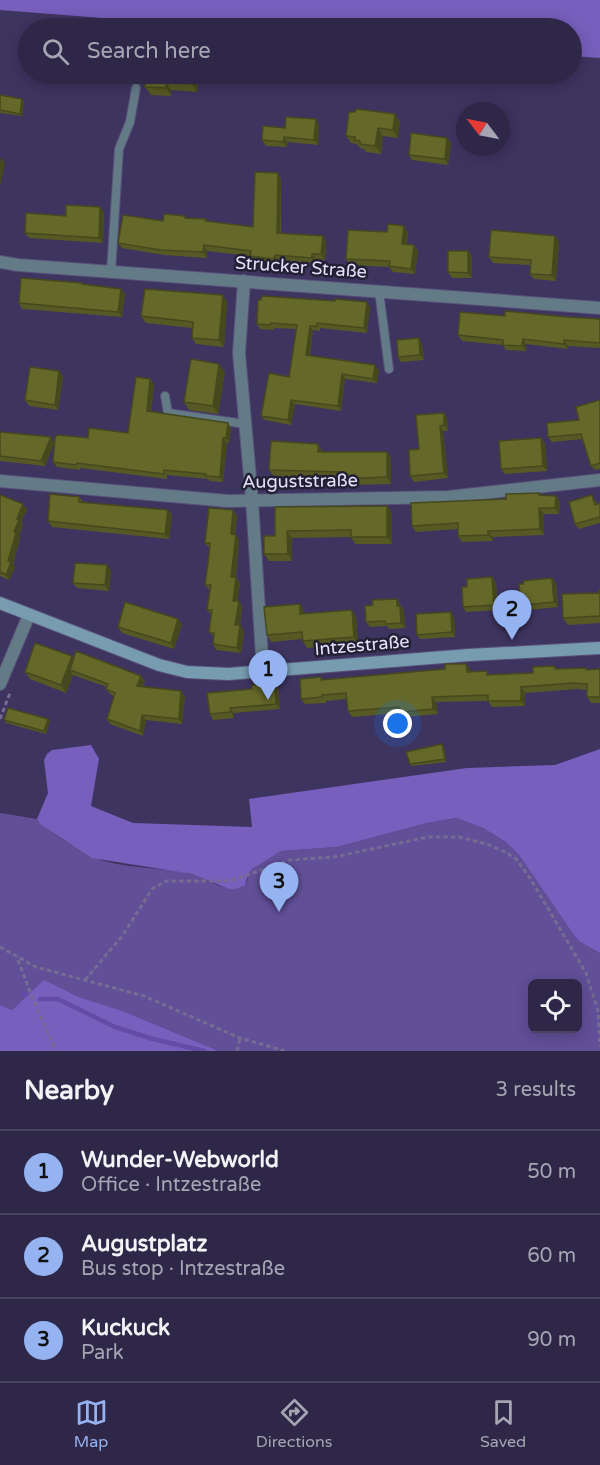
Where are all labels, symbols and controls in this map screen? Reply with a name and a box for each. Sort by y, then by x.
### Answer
search box [18,18,582,84]
icon: search [39,35,72,68]
text: Search here [87,38,211,64]
north arrow [456,102,510,156]
street label: Strucker Straße [234,251,368,283]
street label: Auguststraße [242,469,358,493]
pin: 2 [492,590,532,640]
street label: Intzestraße [314,630,410,660]
pin: 1 [248,650,288,700]
your location [383,709,412,738]
pin: 3 [260,862,298,912]
map controls [528,979,582,1033]
button: locate [528,979,582,1033]
text: Nearby [24,1075,114,1106]
text: 3 results [496,1078,576,1102]
text: Wunder-Webworld [81,1147,279,1173]
text: 1 [37,1160,50,1184]
text: 50 m [527,1160,576,1184]
text: Office · Intzestraße [81,1173,261,1197]
text: Augustplatz [81,1231,207,1257]
text: 2 [37,1244,50,1268]
text: 60 m [527,1244,576,1268]
text: Bus stop · Intzestraße [81,1257,285,1281]
text: Kuckuck [81,1315,170,1341]
text: 3 [37,1328,50,1352]
text: 90 m [527,1328,576,1352]
text: Park [81,1341,124,1365]
tab: Map [74,1396,108,1452]
tab: Directions [256,1396,332,1452]
tab: Saved [480,1396,526,1452]

